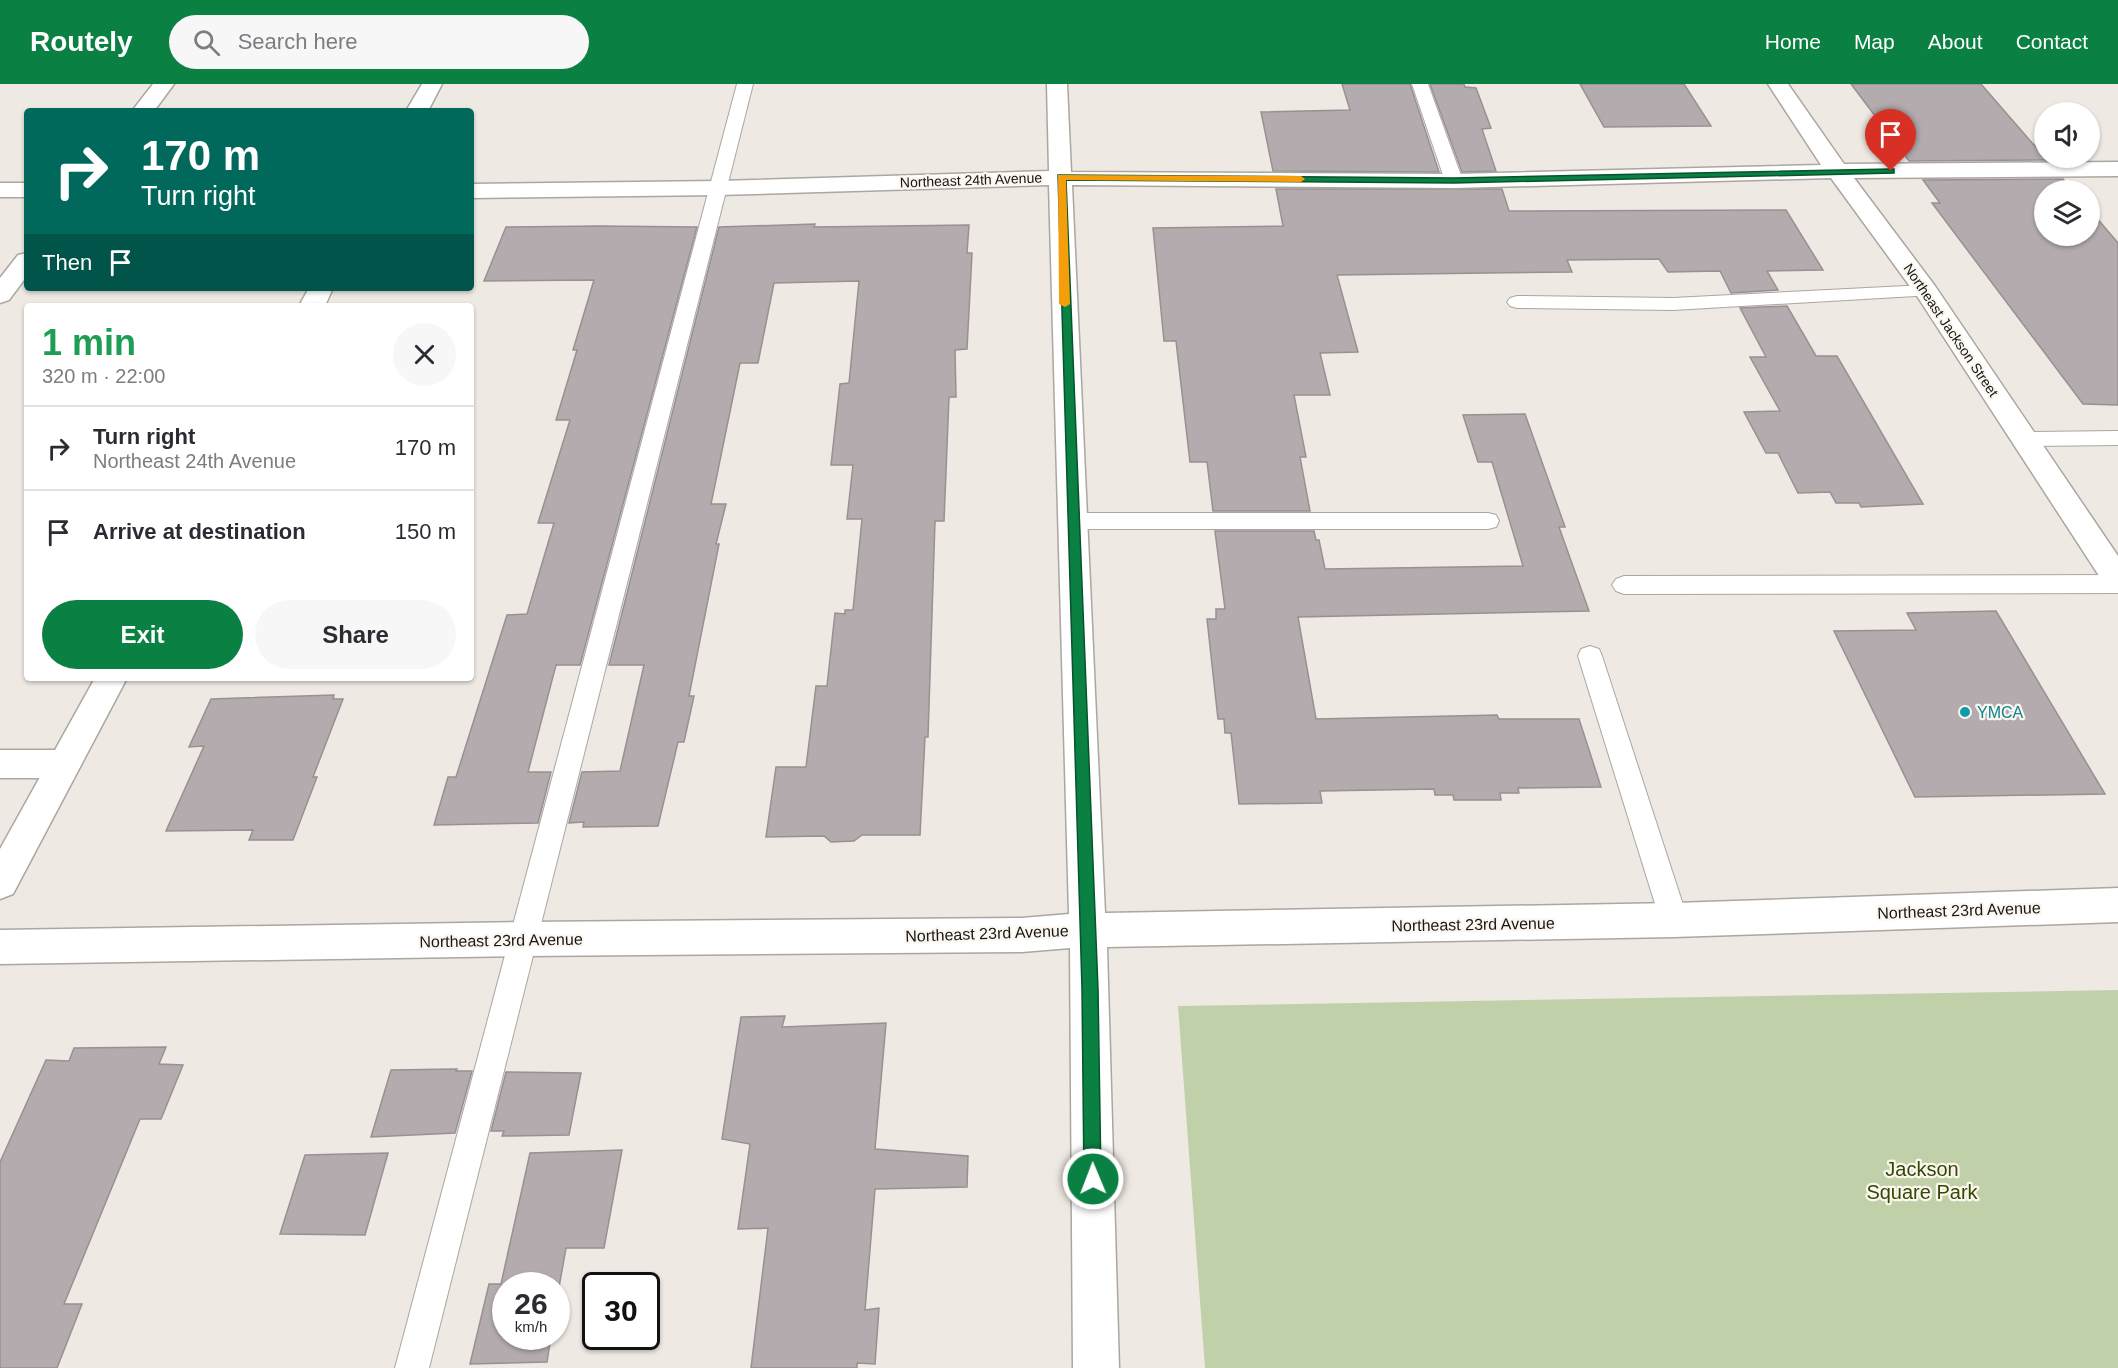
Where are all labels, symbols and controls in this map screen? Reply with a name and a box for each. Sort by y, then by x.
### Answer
search box [169,15,589,69]
text: Routely [30,26,133,57]
icon: search [190,26,223,59]
text: Search here [238,29,358,54]
text: Home [1765,30,1821,53]
text: Map [1854,30,1895,53]
text: About [1928,30,1983,53]
text: Contact [2016,30,2088,53]
map controls [2034,102,2100,246]
button: sound [2034,102,2100,168]
pin [1865,109,1916,171]
icon: arrive [1874,118,1907,151]
icon: right [42,132,120,210]
text: 170 m [141,132,260,179]
street label: Northeast 24th Avenue [900,170,1043,190]
button: layers [2034,180,2100,246]
text: Turn right [141,181,256,211]
icon: arrive [104,246,137,279]
text: Then [42,250,92,275]
street label: Northeast Jackson Street [1900,260,2002,400]
text: 1 min [42,322,136,363]
button: close [393,323,456,386]
text: 320 m · 22:00 [42,365,165,387]
text: Turn right [93,424,195,449]
icon: right [42,432,75,465]
text: 170 m [395,435,456,460]
text: Northeast 24th Avenue [93,450,296,472]
icon: arrive [42,516,75,549]
text: Arrive at destination [93,519,306,544]
text: 150 m [395,519,456,544]
button: Exit [42,600,243,669]
button: Share [255,600,456,669]
place label: YMCA [1977,704,2024,721]
marker: YMCA [1958,705,1972,719]
street label: Northeast 23rd Avenue [1877,899,2041,922]
street label: Northeast 23rd Avenue [1391,915,1555,934]
street label: Northeast 23rd Avenue [905,922,1069,945]
street label: Northeast 23rd Avenue [419,931,583,950]
position arrow [1061,1147,1125,1211]
park label: Jackson Square Park [1866,1158,1979,1203]
speed limit sign: 30 [582,1272,660,1350]
text: 26 [514,1287,548,1320]
text: km/h [515,1318,547,1335]

